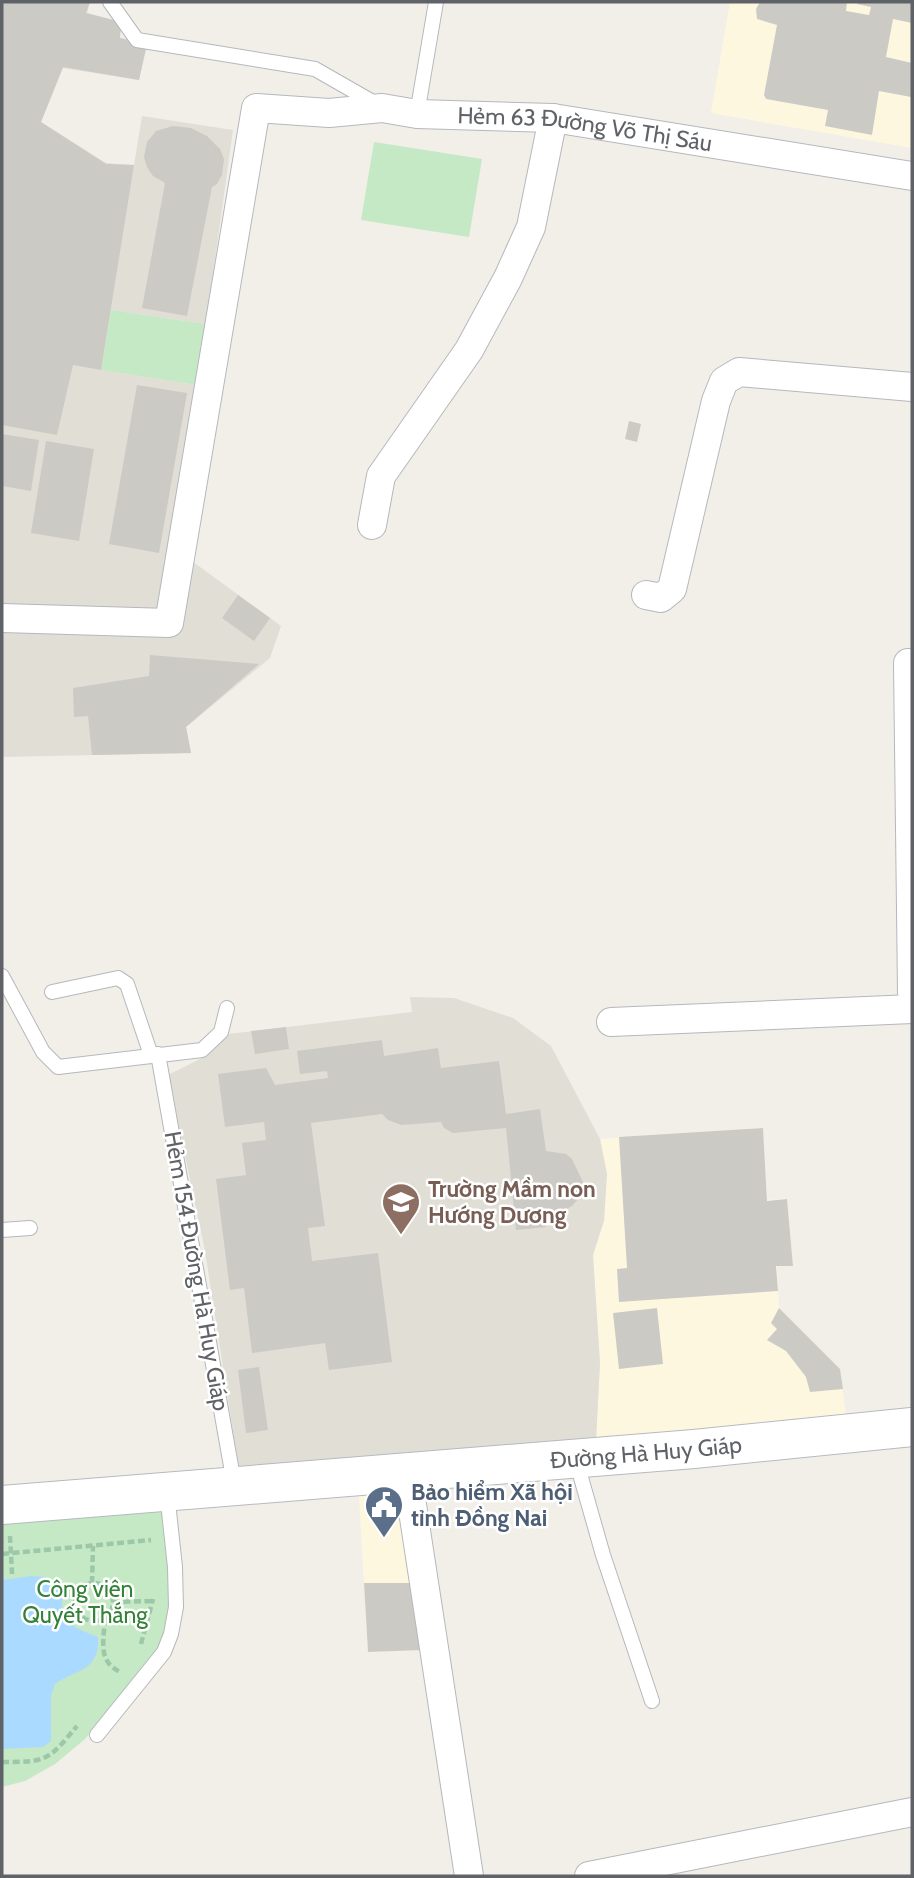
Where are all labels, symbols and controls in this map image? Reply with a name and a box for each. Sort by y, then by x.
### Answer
street label: Hẻm 63 Đường Võ Thị Sáu [457,101,714,157]
street label: Hẻm 154 Đường Hà Huy Giáp [159,1129,235,1413]
place label: Trường Mầm non Hướng Dương [428,1175,596,1229]
school or university icon: Trường Mầm non Hướng Dương [380,1181,422,1236]
street label: Đường Hà Huy Giáp [549,1430,743,1475]
place label: Bảo hiểm Xã hội tỉnh Đồng Nai [411,1478,573,1532]
public building icon: Bảo hiểm Xã hội tỉnh Đồng Nai [363,1484,405,1539]
park label: Công viên Quyết Thắng [22,1575,148,1629]

